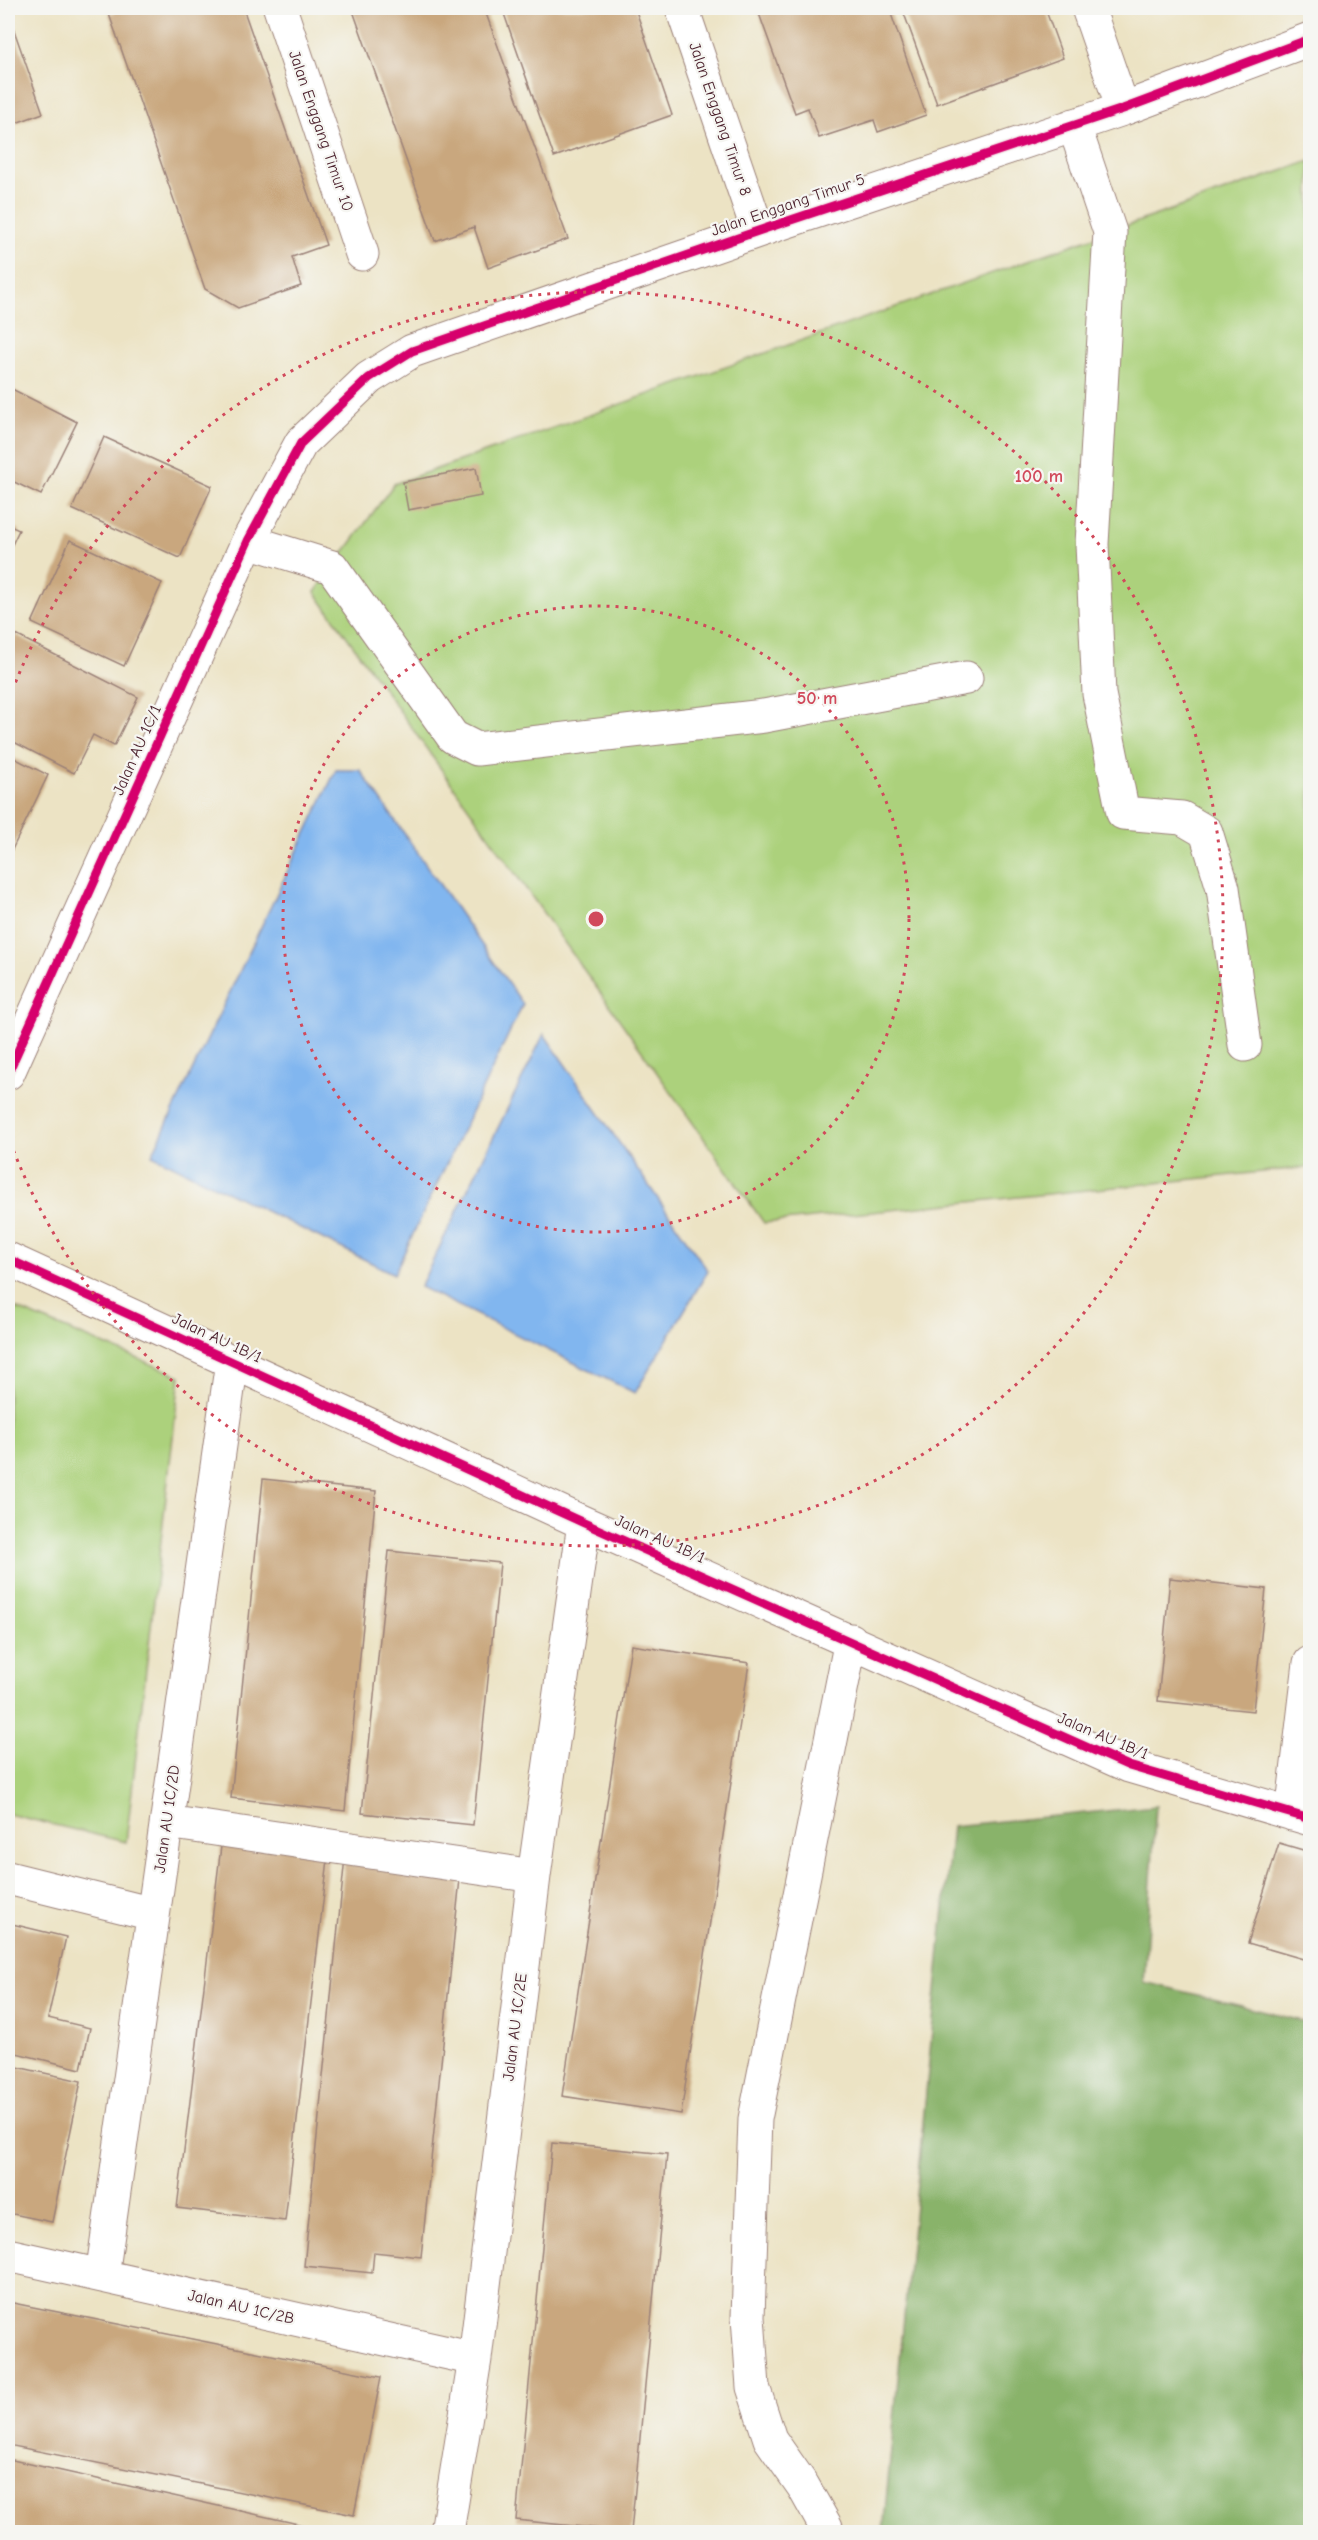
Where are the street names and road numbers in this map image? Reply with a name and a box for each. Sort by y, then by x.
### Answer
street label: Jalan Enggang Timur 8 [685,40,755,198]
street label: Jalan Enggang Timur 10 [285,48,357,214]
street label: Jalan Enggang Timur 5 [709,170,867,240]
street label: Jalan AU 1C/1 [109,702,165,798]
street label: Jalan AU 1B/1 [169,1309,265,1367]
street label: Jalan AU 1B/1 [612,1511,708,1567]
street label: Jalan AU 1B/1 [1055,1709,1151,1763]
street label: Jalan AU 1C/2D [151,1764,183,1874]
street label: Jalan AU 1C/2E [499,1972,531,2082]
street label: Jalan AU 1C/2B [186,2286,296,2328]

